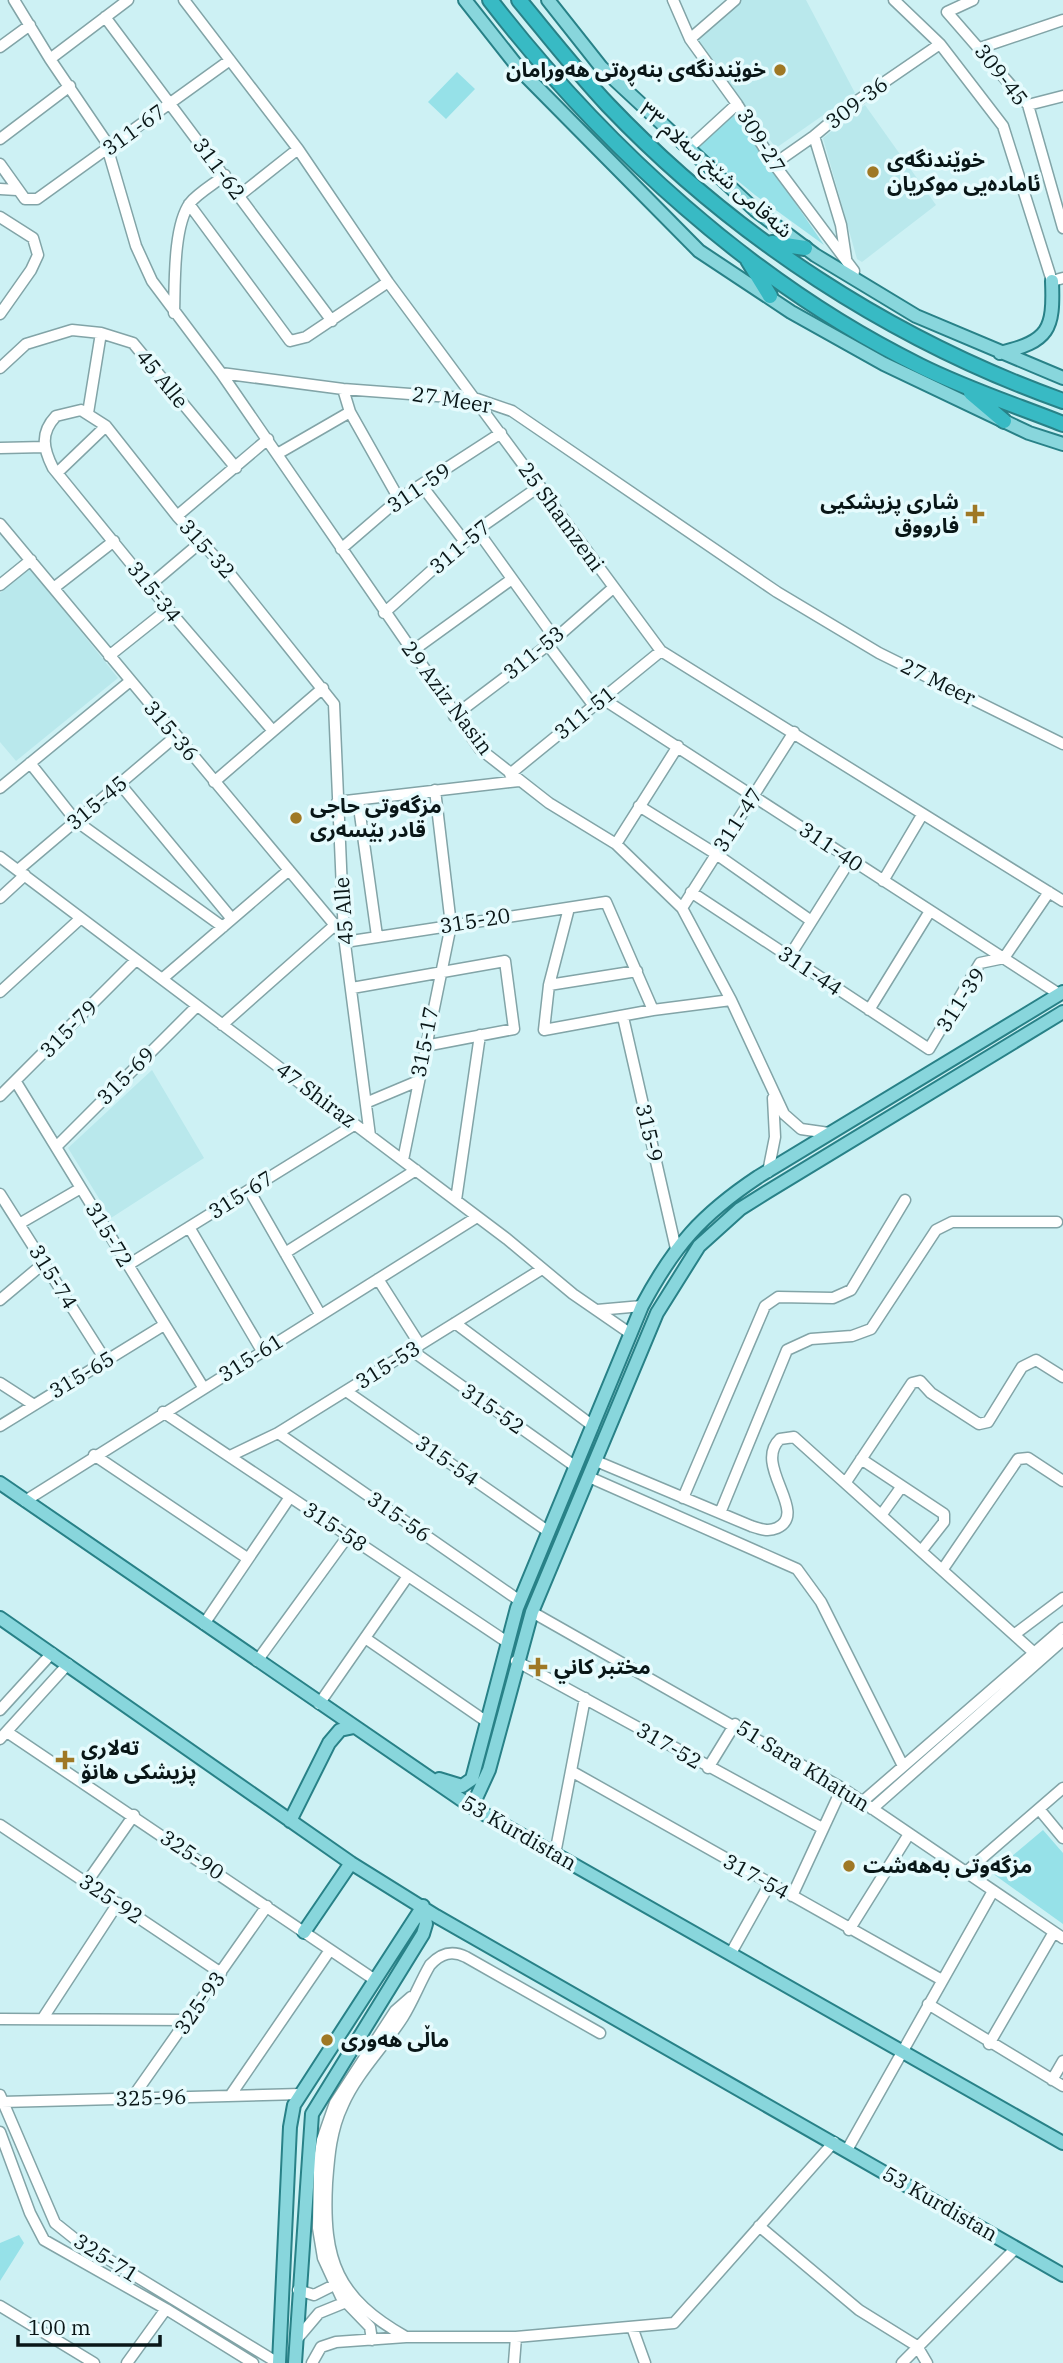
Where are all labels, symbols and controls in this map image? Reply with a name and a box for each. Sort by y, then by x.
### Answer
street label: 309-45 [969,38,1035,111]
place label: خوێندنگەی بنەڕەتی هەورامان [506,55,766,87]
marker: خوێندنگەی بنەڕەتی هەورامان [772,62,788,78]
street label: 309-36 [820,70,893,135]
street label: شەقامی شێخ سەلام ٣٣ [632,95,799,246]
street label: 311-67 [96,97,170,161]
street label: 309-27 [731,103,793,178]
street label: 311-62 [187,132,252,205]
place label: خوێندنگەی ئامادەیی موکریان [887,145,1041,197]
marker: خوێندنگەی ئامادەیی موکریان [865,164,881,180]
street label: 45 Alle [130,343,195,414]
street label: 27 Meer [410,379,495,419]
street label: 311-59 [381,456,456,519]
street label: 25 Shamzeni [513,456,611,577]
place label: شاری پزیشکیی فارووق [820,487,959,539]
marker: شاری پزیشکیی فارووق [965,504,985,524]
street label: 315-32 [173,512,242,584]
street label: 311-57 [423,513,496,580]
street label: 315-34 [121,555,188,628]
street label: 311-53 [497,619,570,686]
street label: 29 Aziz Nasin [396,635,500,760]
street label: 27 Meer [896,651,981,712]
street label: 311-51 [548,679,621,746]
street label: 315-36 [138,694,205,767]
street label: 315-45 [60,769,133,836]
street label: 311-47 [706,782,768,857]
place label: مزگەوتی حاجی قادر بێسەری [310,791,442,843]
marker: مزگەوتی حاجی قادر بێسەری [288,810,304,826]
street label: 311-40 [794,815,869,878]
street label: 45 Alle [327,876,359,946]
street label: 315-20 [437,901,512,939]
street label: 311-44 [773,939,848,1002]
street label: 311-39 [929,962,991,1037]
street label: 315-79 [33,993,103,1063]
street label: 315-17 [403,1004,445,1079]
street label: 315-69 [90,1040,160,1110]
street label: 47 Shiraz [271,1055,362,1134]
street label: 315-9 [630,1101,670,1165]
street label: 315-67 [203,1163,278,1225]
street label: 315-72 [80,1197,140,1272]
street label: 315-74 [23,1239,85,1314]
street label: 315-61 [213,1326,288,1388]
street label: 315-53 [350,1333,425,1395]
street label: 315-65 [44,1344,119,1404]
street label: 315-52 [456,1376,531,1440]
street label: 315-54 [410,1428,485,1492]
street label: 315-56 [362,1484,437,1548]
street label: 315-58 [298,1495,373,1558]
place label: مختبر كاني [554,1652,651,1684]
marker: مختبر كاني [528,1657,548,1677]
street label: 51 Sara Khatun [731,1713,876,1817]
street label: 317-52 [632,1715,707,1775]
place label: تەلاری پزیشکی هانۆ [81,1733,196,1786]
marker: تەلاری پزیشکی هانۆ [55,1750,75,1770]
street label: 53 Kurdistan [457,1788,582,1876]
street label: 325-90 [155,1823,230,1886]
street label: 317-54 [719,1847,794,1906]
place label: مزگەوتی بەهەشت [863,1851,1032,1879]
marker: مزگەوتی بەهەشت [841,1858,857,1874]
street label: 325-92 [74,1867,149,1930]
street label: 325-93 [167,1965,231,2040]
place label: ماڵی هەوری [341,2024,449,2053]
marker: ماڵی هەوری [319,2032,335,2048]
street label: 325-96 [115,2082,187,2112]
street label: 53 Kurdistan [878,2159,1003,2247]
street label: 325-71 [69,2226,144,2288]
scale bar [18,2304,159,2348]
text: 100 m [28,2313,91,2341]

